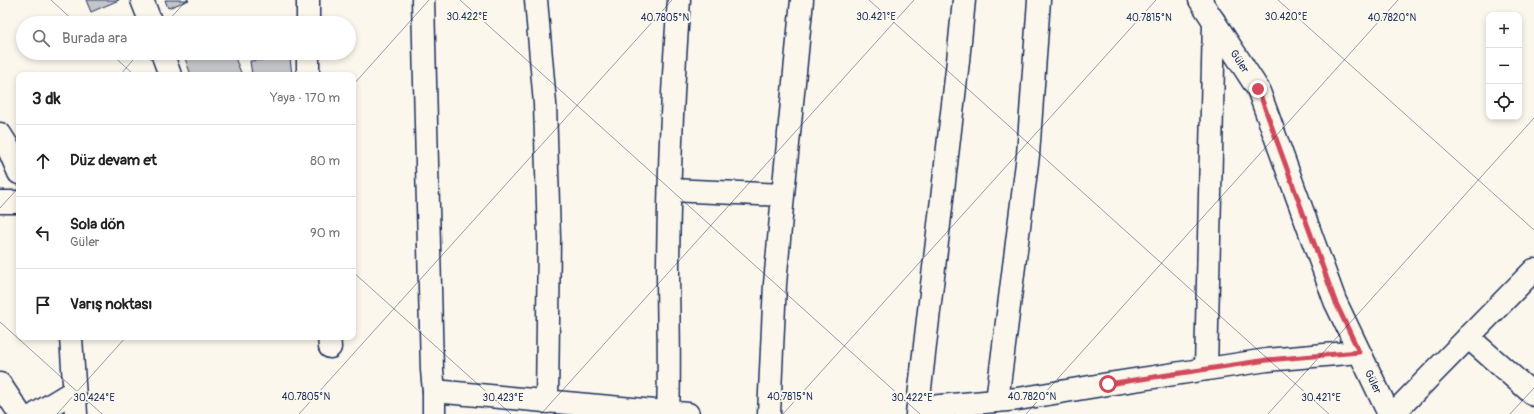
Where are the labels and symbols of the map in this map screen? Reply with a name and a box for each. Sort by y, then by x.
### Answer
text: 30.422°E [446,11,488,23]
text: 30.421°E [856,11,896,23]
text: 30.420°E [1265,11,1307,23]
text: 40.7805°N [641,12,690,24]
text: 40.7815°N [1126,12,1172,24]
text: 40.7820°N [1368,12,1417,24]
street label: Güler [1227,47,1252,76]
route end [1249,80,1267,98]
street label: Güler [1362,368,1384,396]
route start [1099,375,1117,393]
text: 40.7805°N [282,391,331,403]
text: 40.7815°N [767,391,813,403]
text: 40.7820°N [1008,391,1057,403]
text: 30.424°E [73,392,115,404]
text: 30.423°E [483,392,523,404]
text: 30.422°E [891,392,933,404]
text: 30.421°E [1301,392,1341,404]

